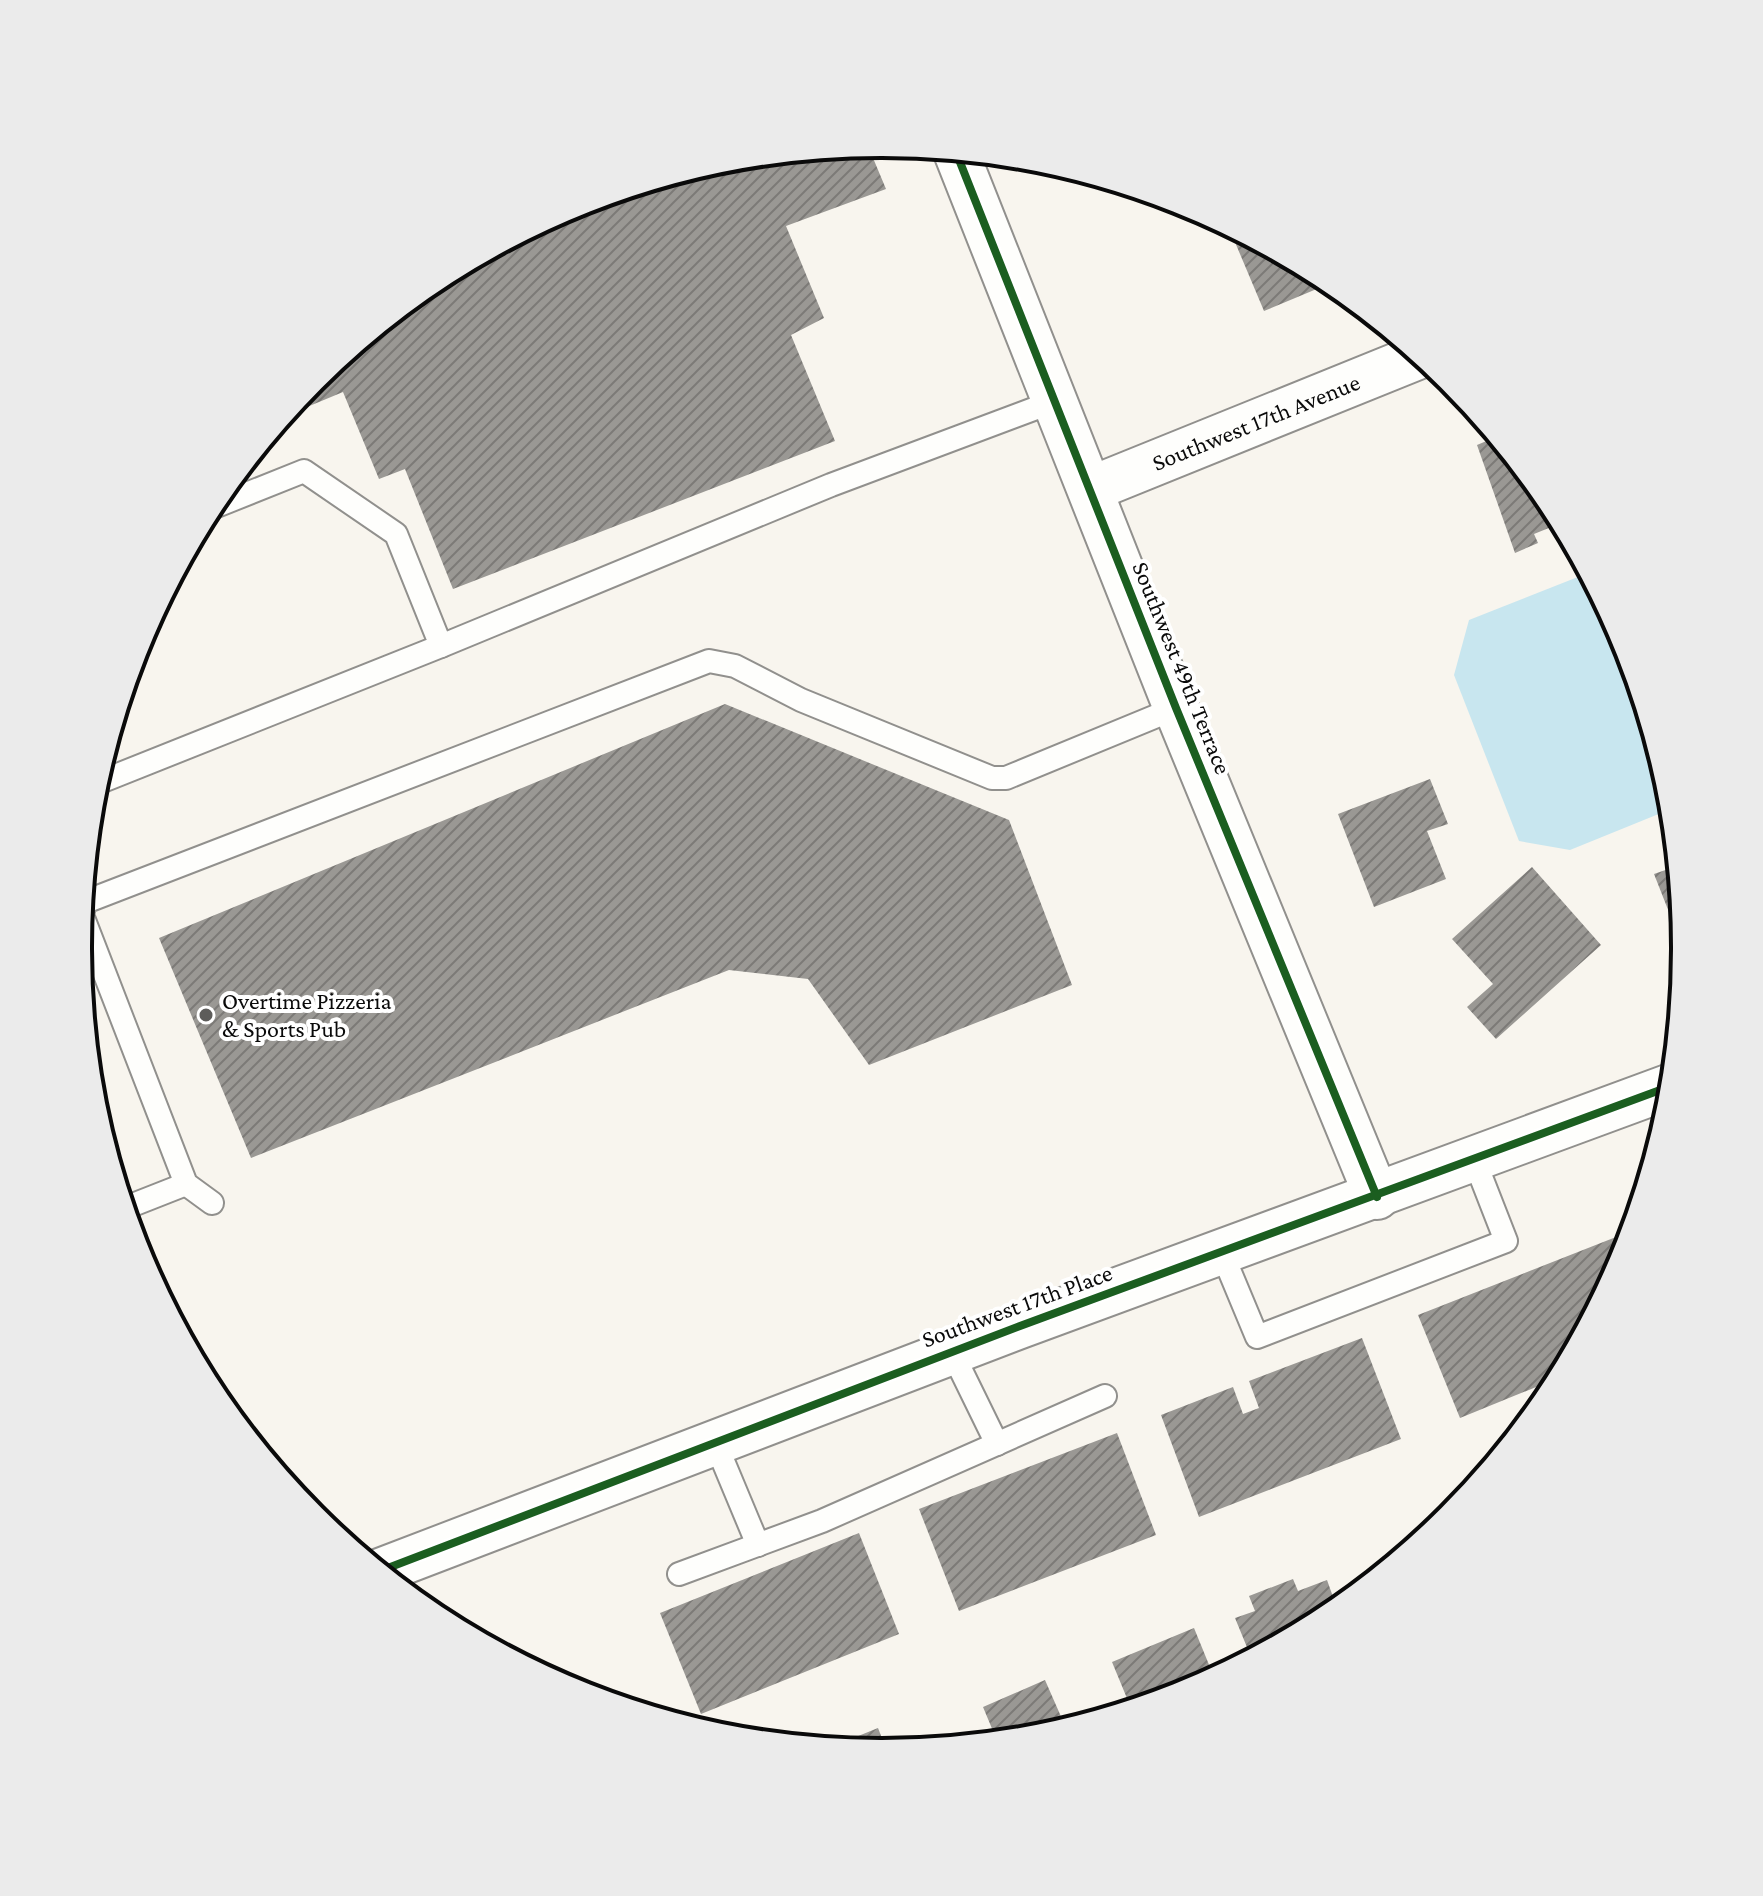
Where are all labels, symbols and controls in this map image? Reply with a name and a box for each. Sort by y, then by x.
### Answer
street label: Southwest 17th Avenue [1148,368,1364,476]
street label: Southwest 49th Terrace [1127,558,1237,778]
place label: Overtime Pizzeria & Sports Pub [222,987,392,1042]
marker: Overtime Pizzeria & Sports Pub [197,1006,215,1024]
street label: Southwest 17th Place [918,1259,1116,1353]

